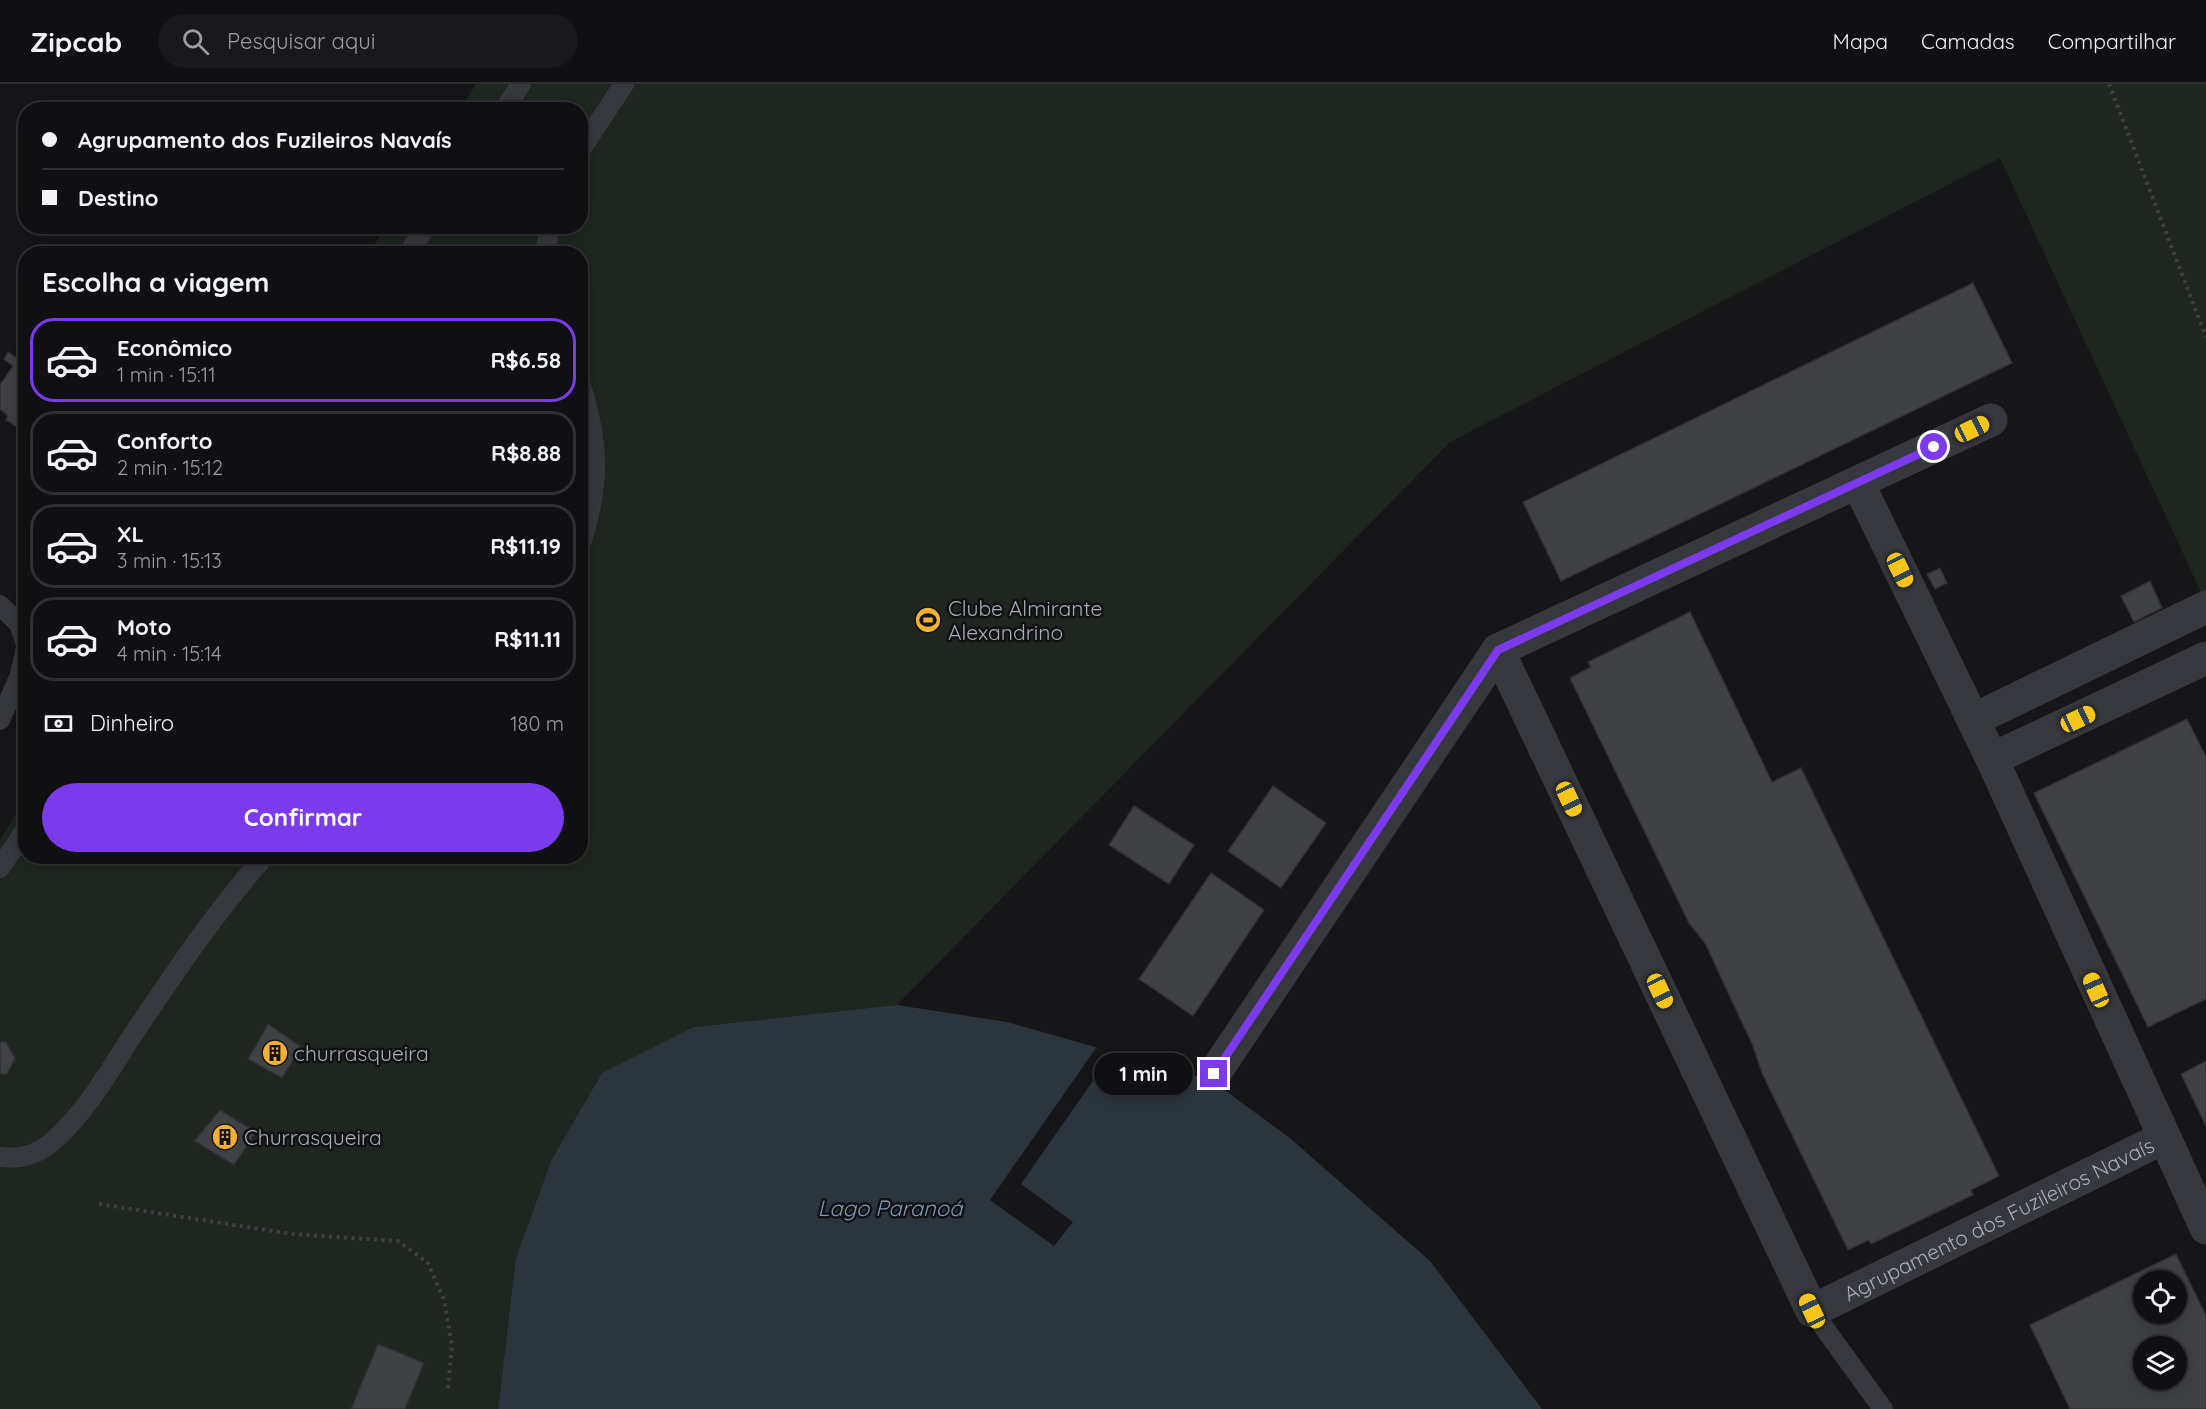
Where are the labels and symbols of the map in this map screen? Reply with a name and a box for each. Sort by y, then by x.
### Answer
car [1952,413,1992,445]
route start [1920,433,1947,460]
car [1884,550,1916,590]
place label: Clube Almirante Alexandrino [948,595,1102,645]
sports icon: Clube Almirante Alexandrino [913,605,943,635]
car [2058,703,2098,735]
car [1553,779,1585,819]
car [2080,970,2112,1010]
car [1644,971,1676,1011]
building icon: churrasqueira [260,1038,290,1068]
place label: churrasqueira [294,1040,429,1066]
callout: 1 min [1094,1053,1193,1095]
route end [1200,1060,1227,1087]
building icon: Churrasqueira [210,1122,240,1152]
place label: Churrasqueira [244,1124,382,1150]
street label: Agrupamento dos Fuzileiros Navaís [1839,1132,2158,1306]
water label: Lago Paranoá [818,1194,964,1222]
car [1796,1291,1828,1331]

